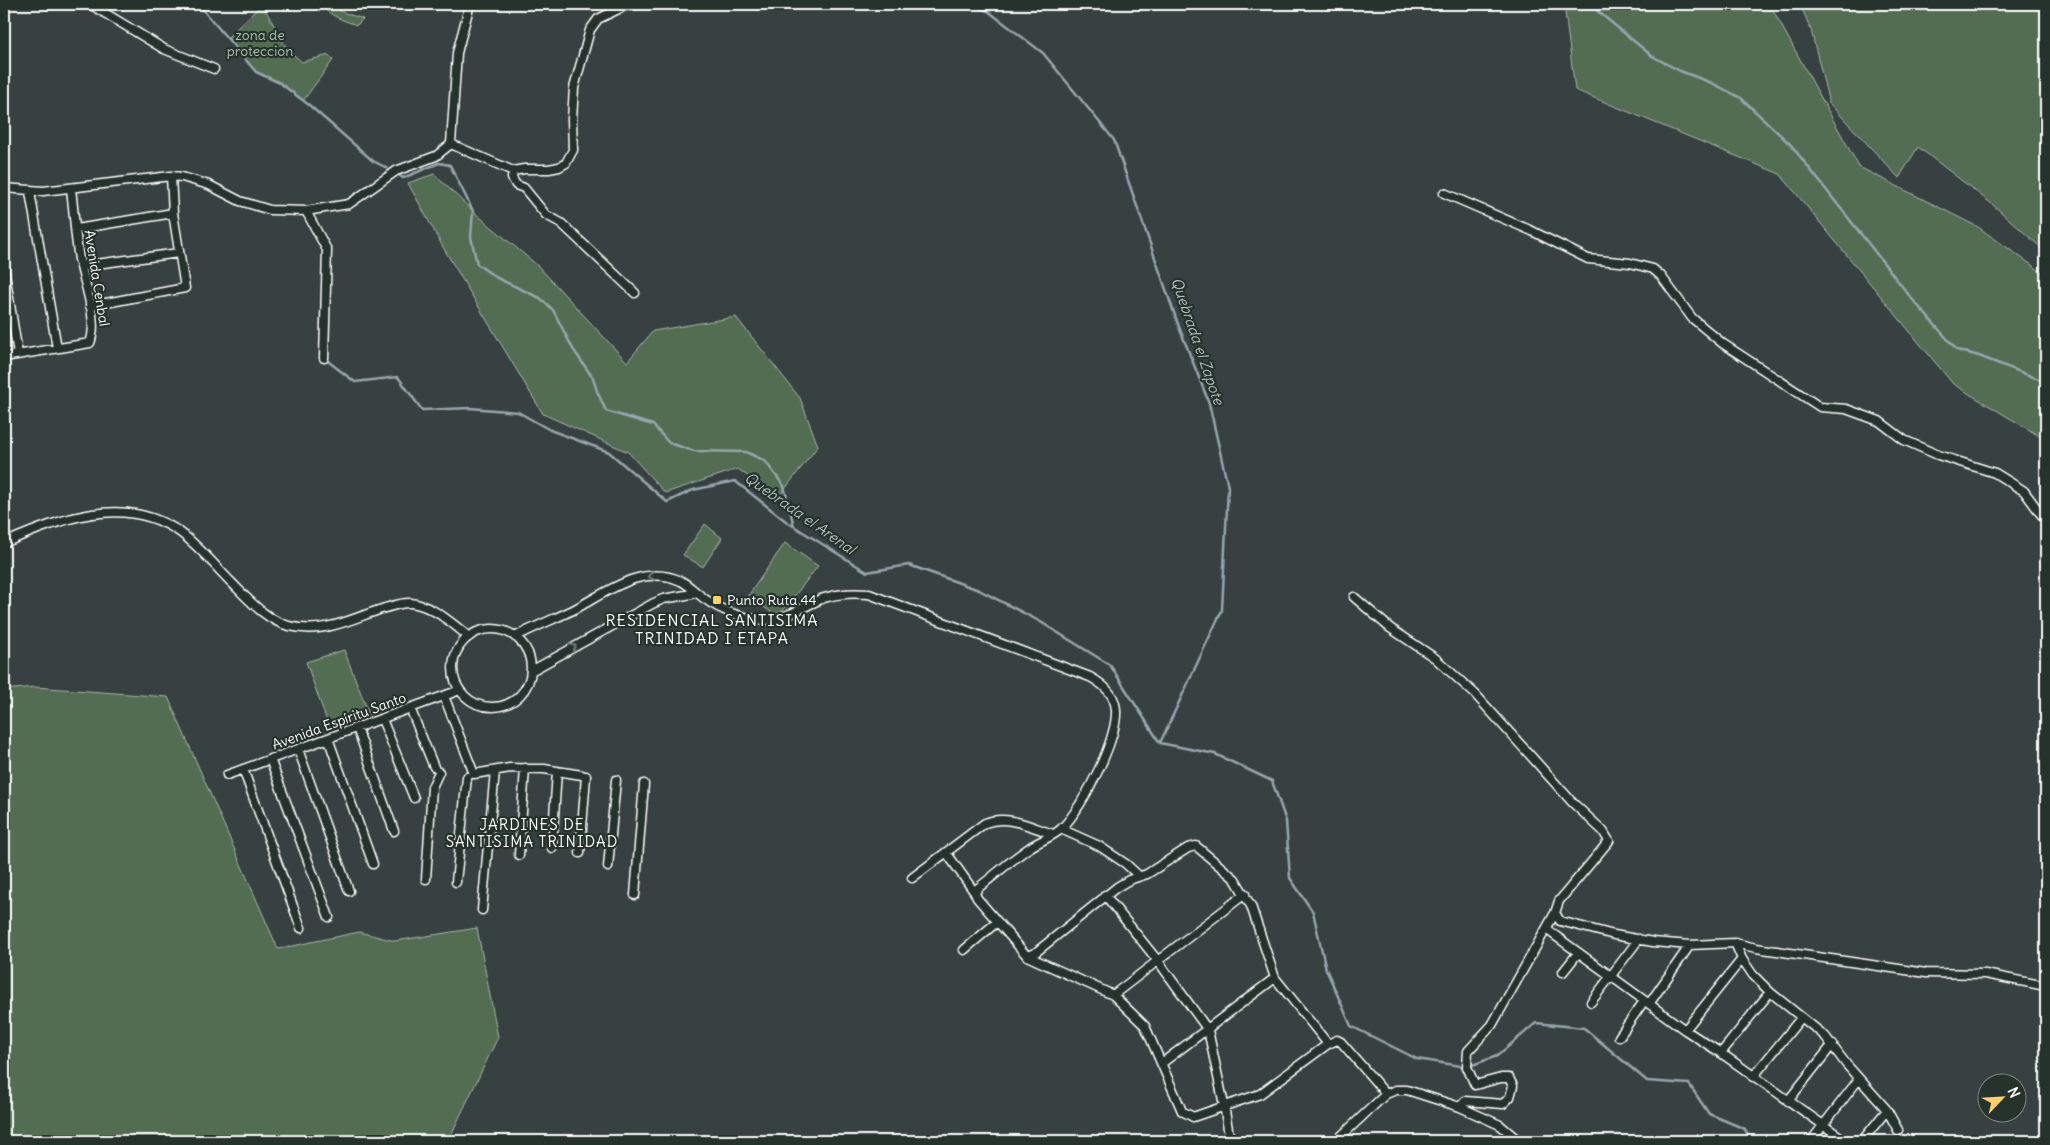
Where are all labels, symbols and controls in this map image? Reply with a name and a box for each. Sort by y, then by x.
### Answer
park label: zona de proteccion [227,26,293,60]
street label: Avenida Cenbal [80,228,114,328]
water label: Quebrada el Zapote [1167,275,1229,408]
water label: Quebrada el Arenal [741,468,861,560]
one-way arrow [647,570,655,580]
place label: Punto Ruta 44 [727,591,817,609]
marker: Punto Ruta 44 [711,594,723,606]
district label: RESIDENCIAL SANTISIMA TRINIDAD I ETAPA [605,610,819,648]
one-way arrow [568,643,577,653]
street label: Avenida Espíritu Santo [270,688,409,754]
district label: JARDINES DE SANTISIMA TRINIDAD [446,815,618,851]
north arrow [1978,1072,2028,1122]
text: N [2004,1084,2024,1101]

